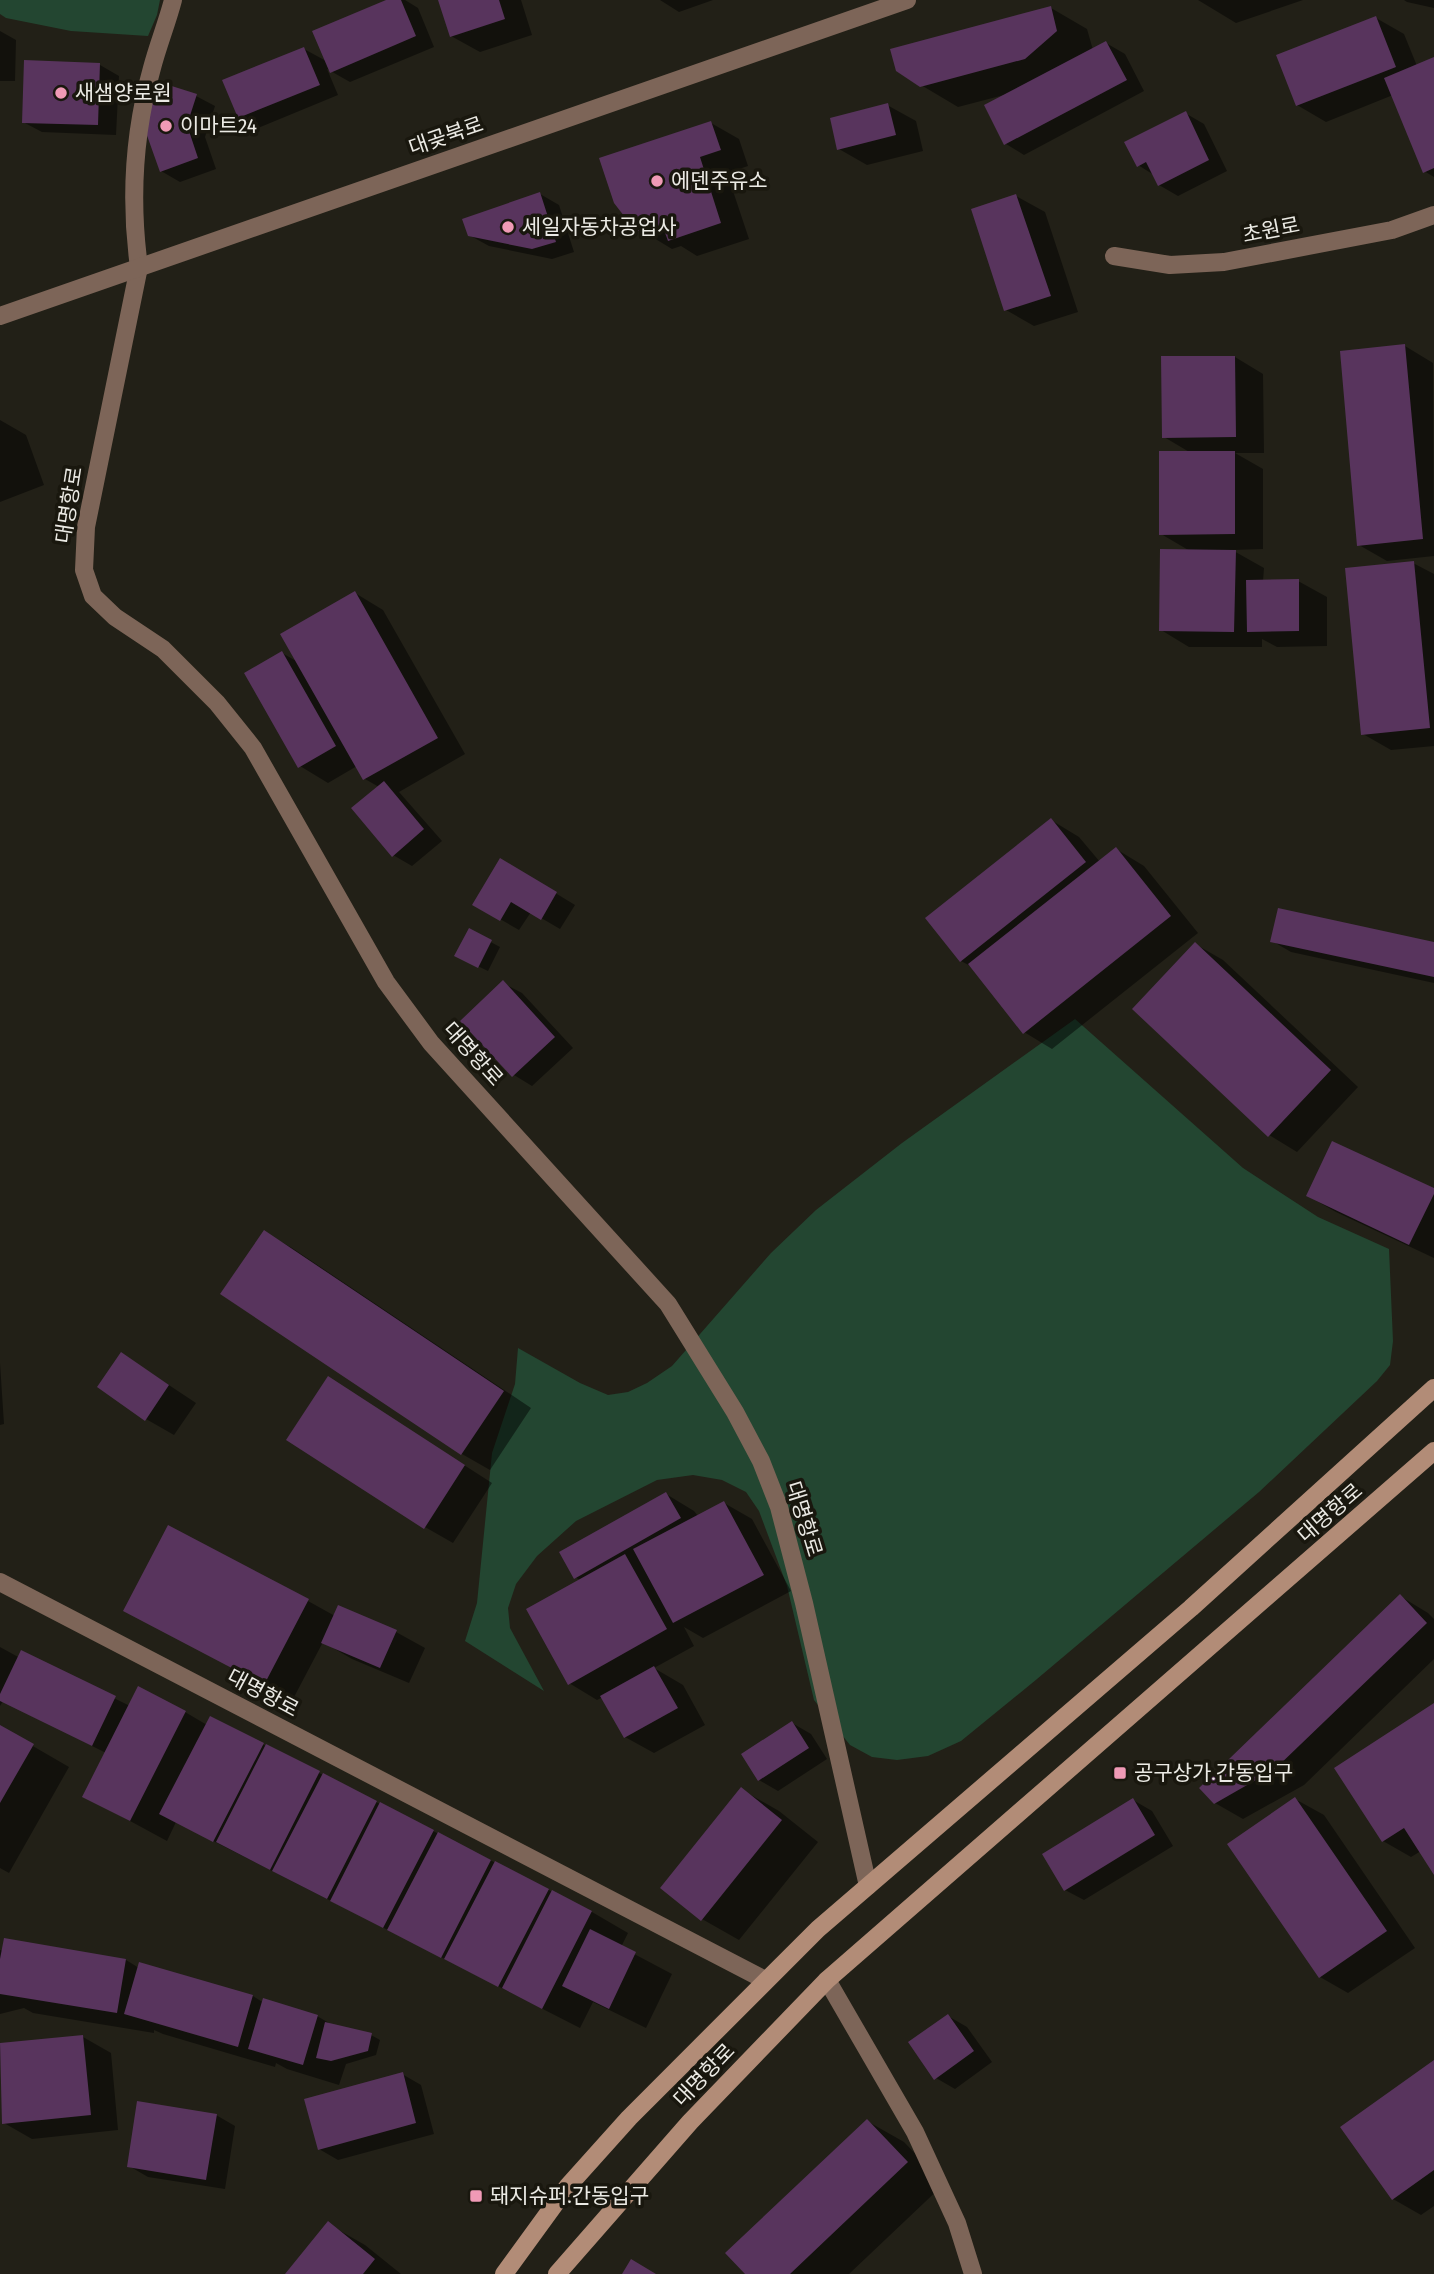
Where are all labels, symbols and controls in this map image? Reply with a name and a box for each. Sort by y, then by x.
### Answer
place label: 새샘양로원 [75,80,172,106]
marker: 새샘양로원 [53,85,69,101]
street label: 대곶북로 [405,111,487,161]
place label: 이마트24 [180,113,257,139]
marker: 이마트24 [158,118,174,134]
place label: 에덴주유소 [671,168,768,194]
marker: 에덴주유소 [649,173,665,189]
street label: 초원로 [1240,212,1302,248]
place label: 세일자동차공업사 [522,214,677,240]
marker: 세일자동차공업사 [500,219,516,235]
street label: 대명항로 [50,465,88,545]
street label: 대명항로 [437,1017,509,1091]
street label: 대명항로 [780,1478,828,1560]
street label: 대명항로 [1292,1478,1368,1548]
street label: 대명항로 [223,1663,303,1723]
place label: 공구상가.간동입구 [1134,1760,1293,1786]
marker: 공구상가.간동입구 [1112,1765,1128,1781]
street label: 대명항로 [668,2038,740,2112]
place label: 돼지슈퍼.간동입구 [490,2183,649,2209]
marker: 돼지슈퍼.간동입구 [468,2188,484,2204]

